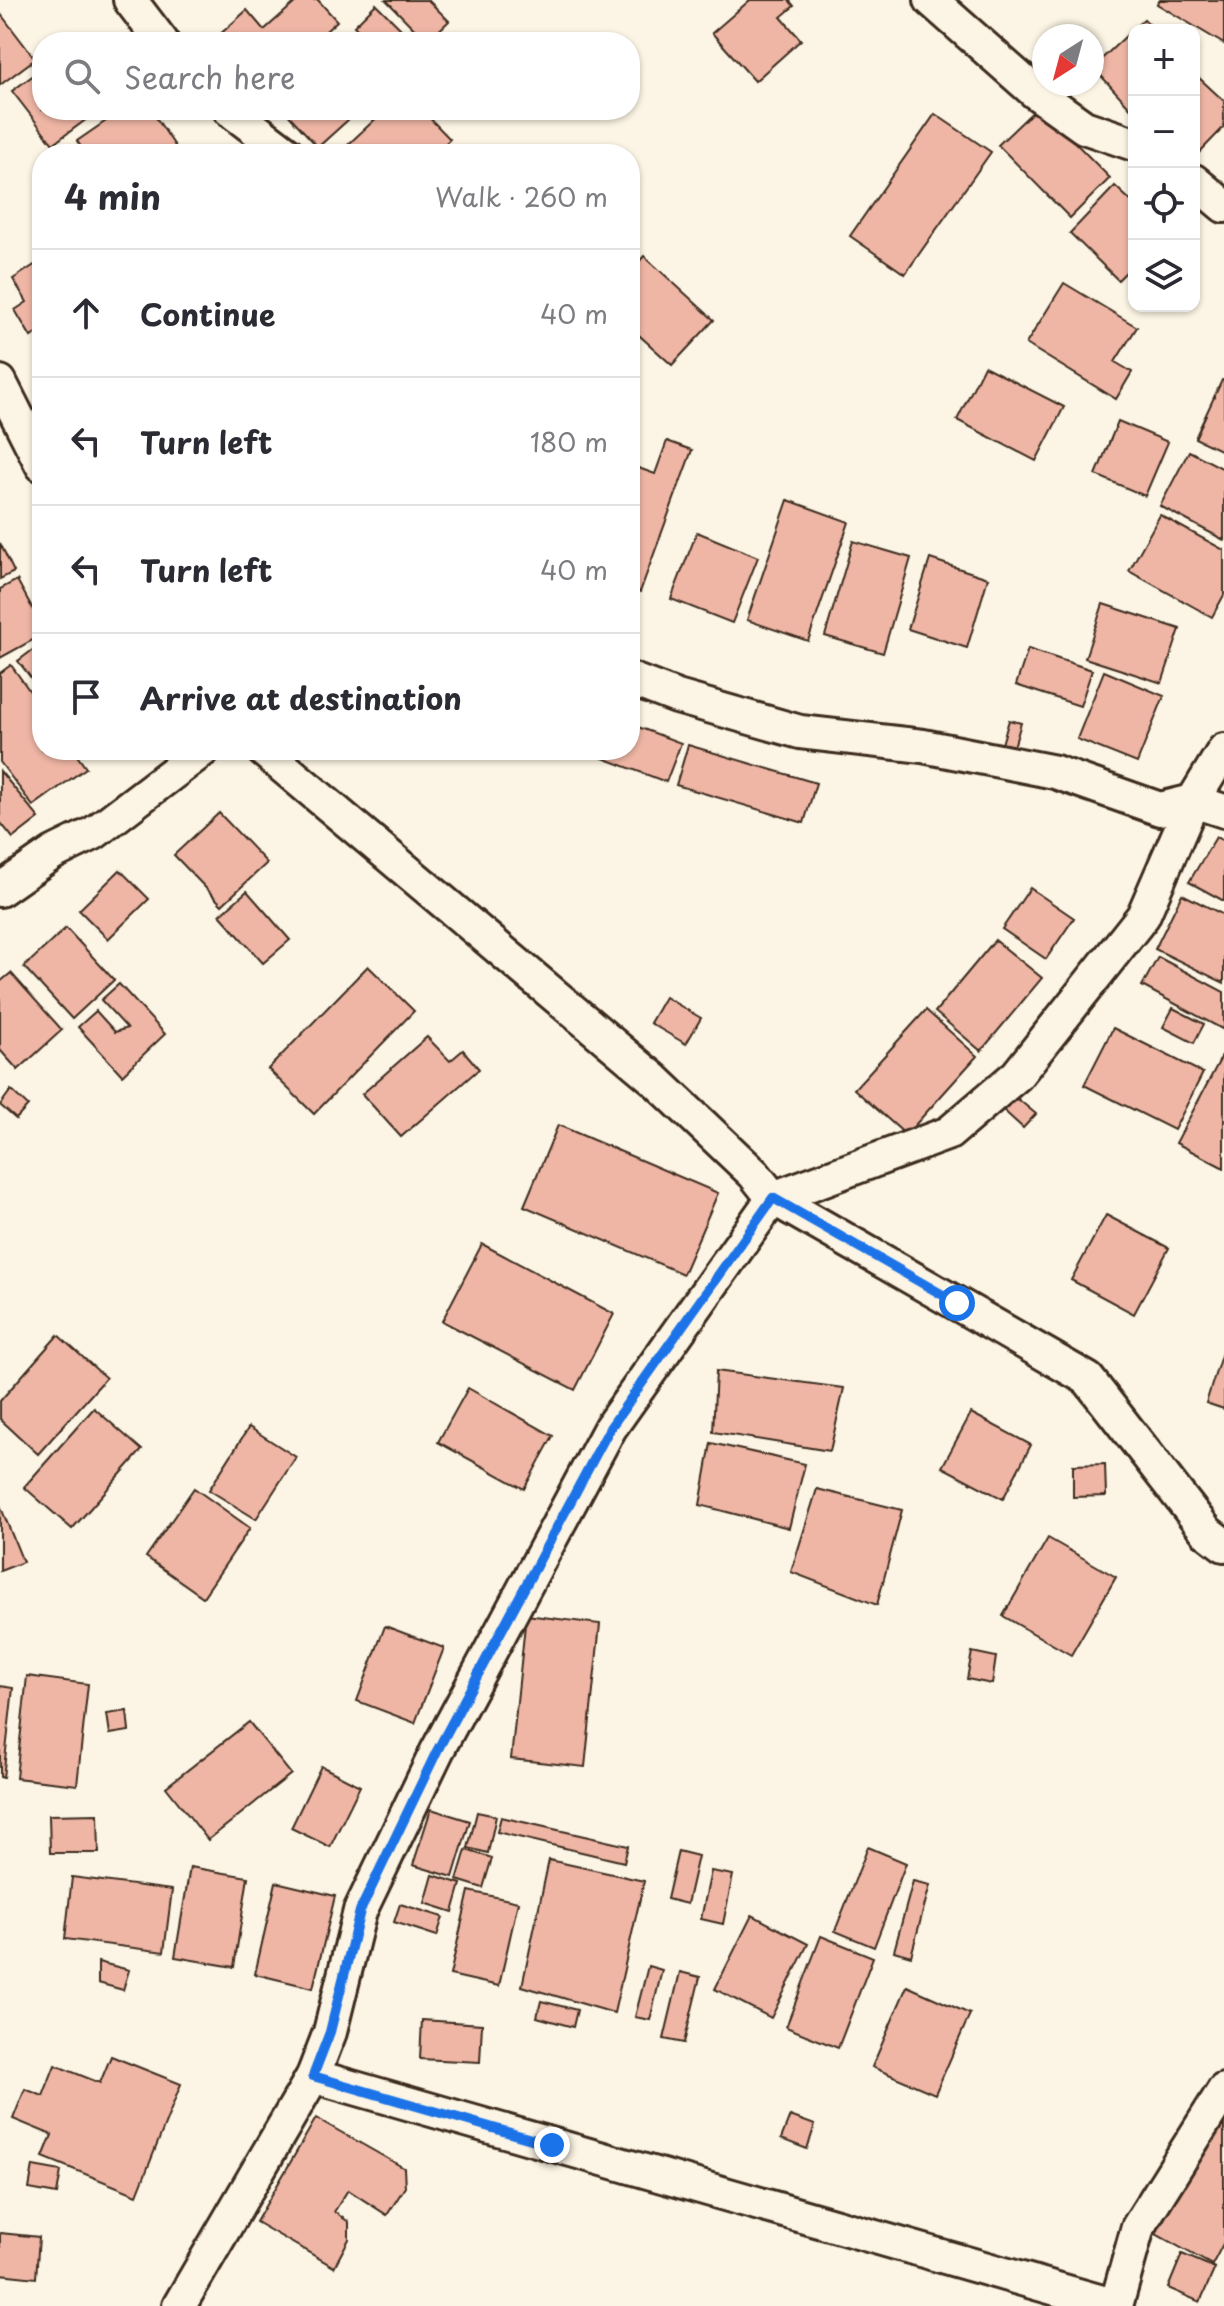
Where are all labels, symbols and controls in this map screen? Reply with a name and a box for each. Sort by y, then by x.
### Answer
north arrow [1032,24,1104,96]
map controls [1128,24,1200,312]
button: + [1128,24,1200,96]
search box [32,32,640,120]
icon: search [60,54,104,98]
text: Search here [124,54,296,99]
button: − [1128,96,1200,168]
button: locate [1128,168,1200,240]
text: 4 min [64,170,161,222]
text: Walk · 260 m [435,177,608,216]
button: layers [1128,240,1200,312]
icon: ahead [64,291,108,335]
text: Continue [140,291,275,336]
text: 40 m [540,294,608,333]
icon: left [64,419,108,463]
text: Turn left [140,419,272,464]
text: 180 m [530,422,608,461]
icon: left [64,547,108,591]
text: Turn left [140,547,272,592]
text: 40 m [540,550,608,589]
icon: arrive [64,675,108,719]
text: Arrive at destination [140,675,462,720]
route start [939,1285,975,1321]
route end [534,2127,570,2163]

